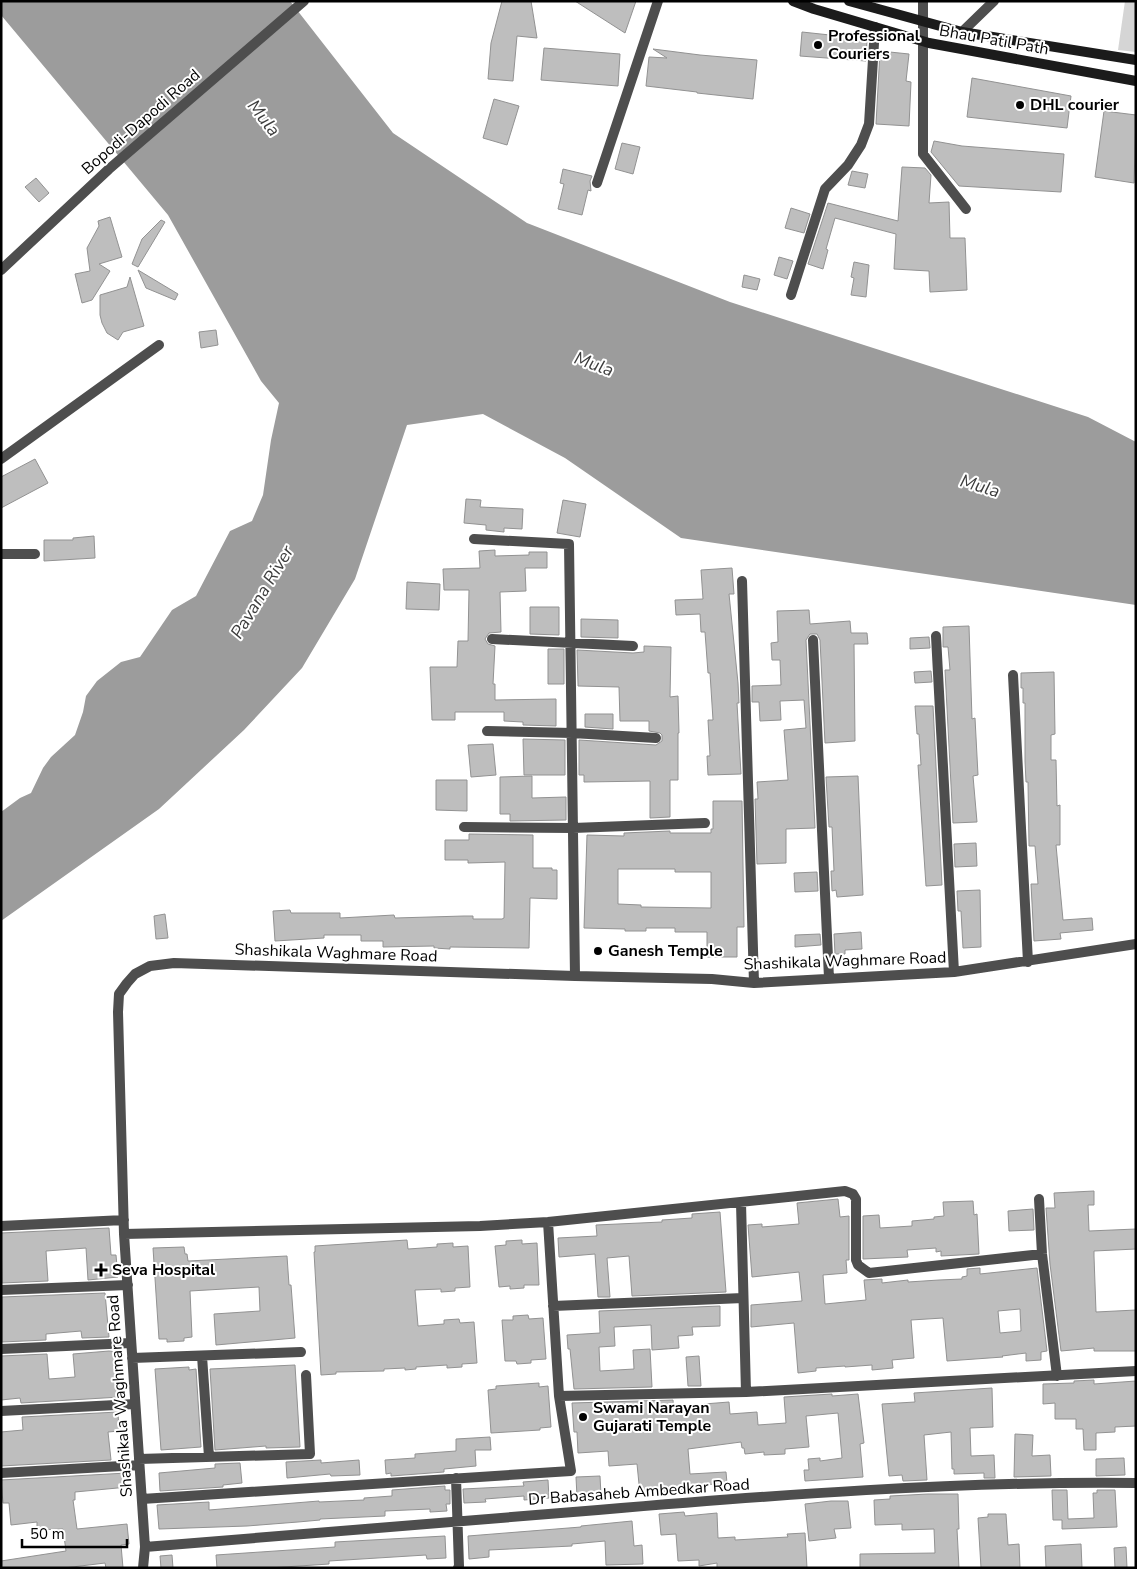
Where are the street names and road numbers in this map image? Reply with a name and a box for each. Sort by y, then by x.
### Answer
street label: Bhau Patil Path [938,20,1050,60]
street label: Bopodi-Dapodi Road [77,64,205,180]
street label: Shashikala Waghmare Road [234,938,438,968]
street label: Shashikala Waghmare Road [743,946,947,976]
street label: Shashikala Waghmare Road [102,1294,138,1498]
street label: Dr Babasaheb Ambedkar Road [527,1473,751,1511]

